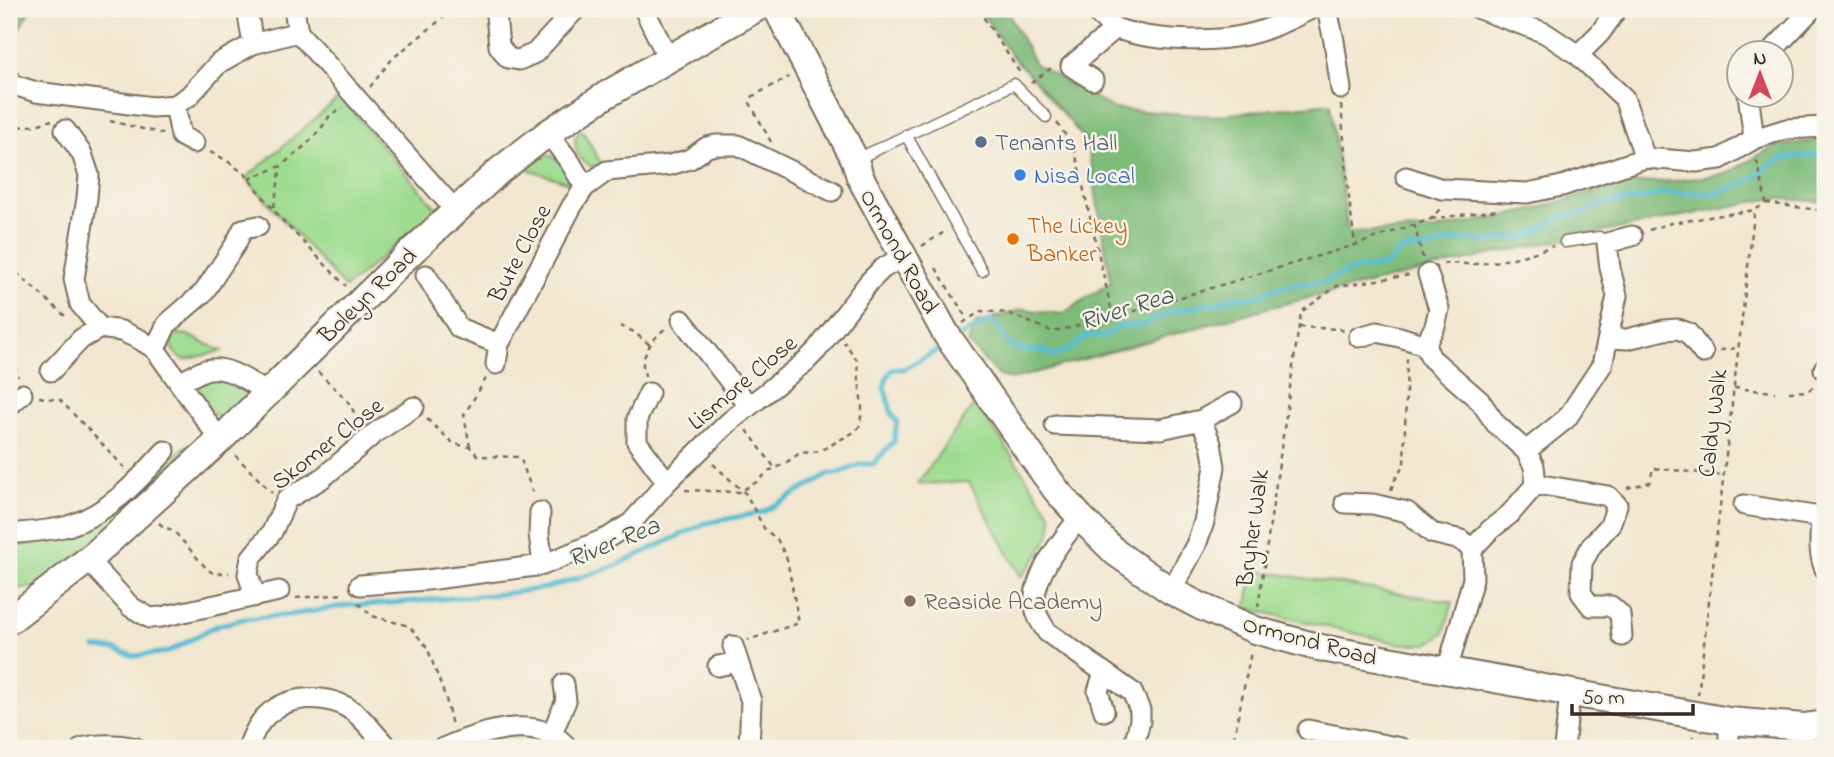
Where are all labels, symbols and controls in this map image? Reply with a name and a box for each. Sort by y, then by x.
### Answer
north arrow [1726,38,1796,108]
text: N [1754,46,1767,73]
place label: Tenants Hall [995,127,1117,162]
marker: Tenants Hall [973,134,989,150]
place label: Nisa Local [1034,160,1135,195]
marker: Nisa Local [1012,167,1028,183]
street label: Ormond Road [849,183,947,321]
street label: Bute Close [480,198,562,311]
place label: The Lickey Banker [1026,210,1127,273]
marker: The Lickey Banker [1005,231,1021,247]
street label: Boleyn Road [311,240,427,355]
water label: River Rea [1075,277,1179,342]
street label: Lismore Close [681,327,806,440]
street label: Caldy Walk [1690,367,1740,480]
street label: Skomer Close [265,390,392,500]
street label: Bryher Walk [1229,467,1281,591]
water label: River Rea [562,508,667,579]
place label: Reaside Academy [924,586,1102,622]
marker: Reaside Academy [902,593,918,609]
street label: Ormond Road [1238,608,1381,677]
scale bar [1572,673,1692,717]
text: 50 m [1582,684,1625,714]

